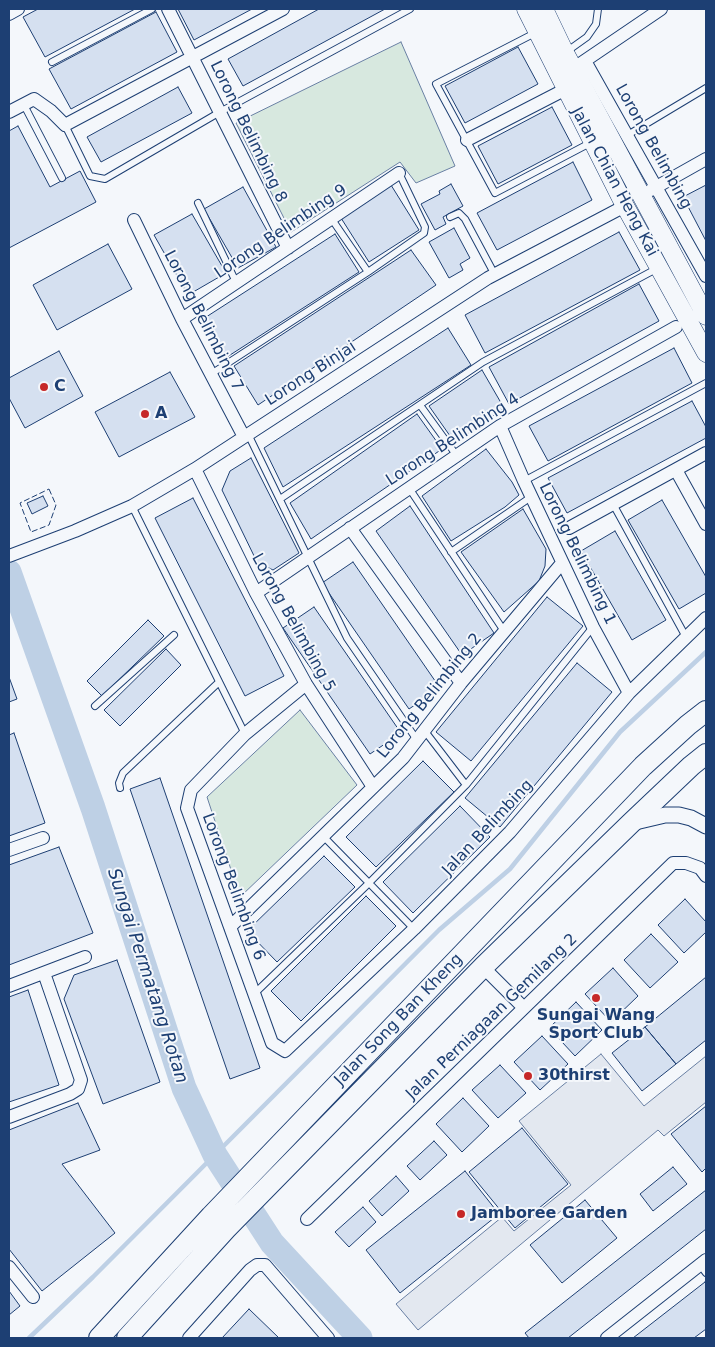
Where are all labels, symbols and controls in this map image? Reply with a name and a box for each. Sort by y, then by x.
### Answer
street label: Lorong Belimbing 8 [205,58,291,206]
street label: Lorong Belimbing [611,81,695,213]
street label: Jalan Chian Heng Kai [566,104,662,260]
street label: Lorong Belimbing 9 [211,181,351,283]
street label: Lorong Belimbing 7 [159,247,247,395]
street label: Lorong Binjai [262,338,360,410]
place label: C [54,377,66,397]
marker: C [38,381,50,393]
street label: Lorong Belimbing 4 [383,390,523,490]
place label: A [155,404,167,424]
marker: A [139,408,151,420]
street label: Lorong Belimbing 1 [534,480,620,628]
street label: Lorong Belimbing 5 [247,550,339,696]
street label: Lorong Belimbing 2 [374,630,486,762]
street label: Jalan Belimbing [439,776,537,880]
street label: Lorong Belimbing 6 [197,811,269,963]
water label: Sungai Permatang Rotan [102,866,192,1086]
street label: Jalan Perniagaan Gemilang 2 [402,930,582,1104]
street label: Jalan Song Ban Kheng [331,950,467,1090]
marker: Sungai Wang Sport Club [590,992,602,1004]
place label: Sungai Wang Sport Club [537,1006,655,1044]
place label: 30thirst [538,1066,610,1086]
marker: 30thirst [522,1070,534,1082]
place label: Jamboree Garden [471,1204,628,1224]
marker: Jamboree Garden [455,1208,467,1220]

